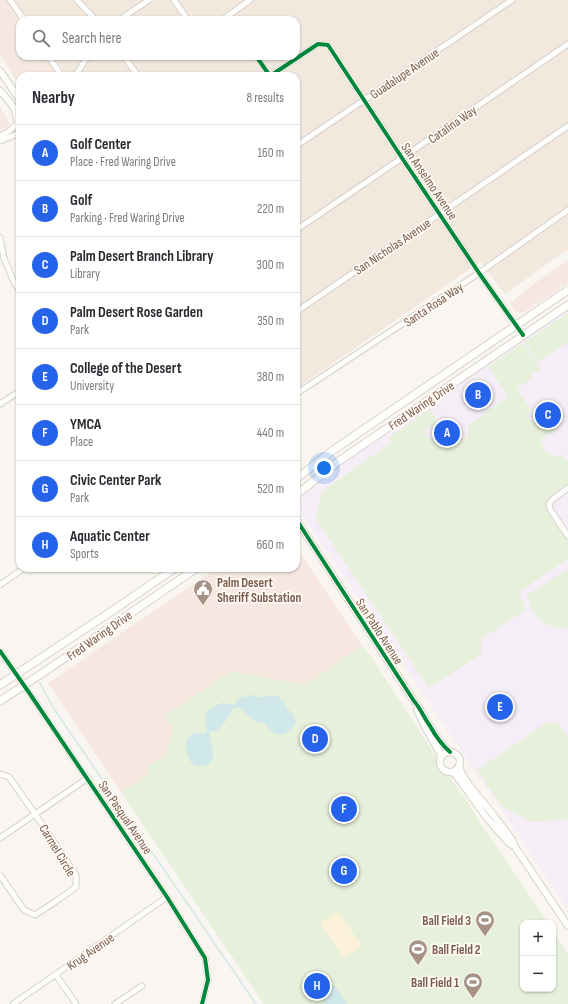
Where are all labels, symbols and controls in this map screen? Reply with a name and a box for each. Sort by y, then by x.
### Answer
search box [16,16,300,60]
icon: search [30,27,52,49]
text: Search here [62,29,122,48]
street label: Guadalupe Avenue [367,45,442,103]
text: Nearby [32,88,75,108]
text: 8 results [246,90,284,106]
street label: Catalina Way [425,102,480,147]
text: Golf Center [70,135,131,154]
street label: San Anselmo Avenue [398,140,461,223]
text: A [42,145,48,161]
text: 160 m [258,145,284,161]
text: Place · Fred Waring Drive [70,154,176,170]
text: Golf [70,191,92,210]
text: B [42,201,48,217]
text: 220 m [257,201,284,217]
text: Parking · Fred Waring Drive [70,210,185,226]
street label: San Nicholas Avenue [351,215,434,278]
text: Palm Desert Branch Library [70,247,213,266]
text: C [42,257,48,273]
text: 300 m [257,257,284,273]
text: Library [70,266,100,282]
street label: Santa Rosa Way [401,279,466,331]
text: Palm Desert Rose Garden [70,303,203,322]
text: D [42,313,48,329]
text: 350 m [257,313,284,329]
text: Park [70,322,89,338]
text: College of the Desert [70,359,182,378]
text: E [42,369,48,385]
text: 380 m [257,369,284,385]
text: University [70,378,114,394]
street label: Fred Waring Drive [386,378,458,434]
pin: B [465,380,491,410]
pin: C [535,400,561,430]
text: YMCA [70,415,101,434]
pin: A [434,418,460,448]
text: F [42,425,48,441]
text: 440 m [257,425,284,441]
text: Place [70,434,93,450]
your location [314,458,334,478]
text: Civic Center Park [70,471,161,490]
text: G [42,481,48,497]
text: 520 m [257,481,284,497]
text: Park [70,490,89,506]
text: Aquatic Center [70,527,150,546]
text: H [42,537,48,553]
text: 660 m [256,537,284,553]
text: Sports [70,546,99,562]
place label: Palm Desert Sheriff Substation [217,575,301,606]
public building icon: Palm Desert Sheriff Substation [192,578,214,606]
street label: San Pablo Avenue [352,595,406,668]
street label: Fred Waring Drive [64,607,135,664]
pin: E [487,692,513,722]
pin: D [302,724,328,754]
street label: San Pasqual Avenue [95,778,156,857]
pin: F [331,794,357,824]
street label: Carmel Circle [35,822,79,879]
pin: G [331,856,357,886]
sports icon: Ball Field 3 [474,909,496,937]
place label: Ball Field 3 [422,913,471,929]
map controls [520,920,556,992]
button: + [520,920,556,956]
street label: Krug Avenue [64,930,117,974]
sports icon: Ball Field 2 [407,938,429,966]
place label: Ball Field 2 [432,942,481,958]
button: − [520,956,556,992]
pin: H [304,971,330,1001]
sports icon: Ball Field 1 [462,971,484,999]
place label: Ball Field 1 [411,975,459,991]

